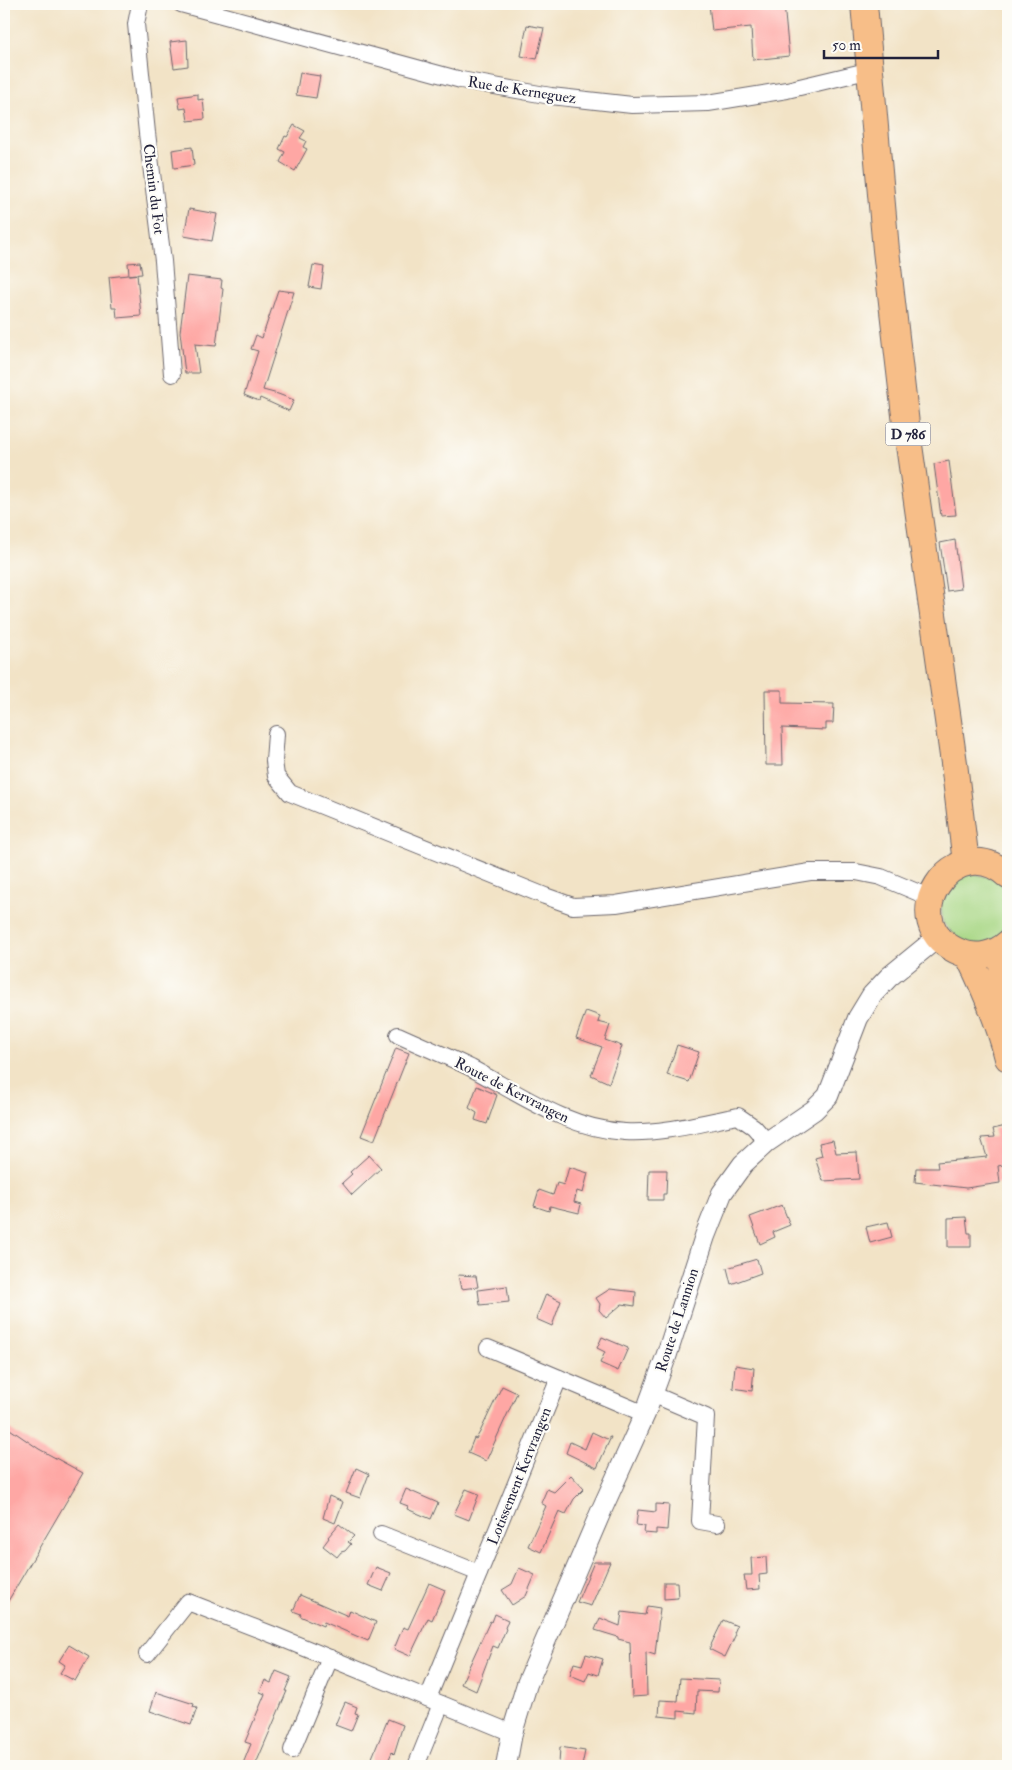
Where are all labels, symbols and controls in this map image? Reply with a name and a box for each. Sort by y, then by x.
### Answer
scale bar [824,28,938,60]
text: 50 m [832,36,861,55]
street label: Rue de Kerneguez [466,73,577,108]
street label: Chemin du Fot [139,143,168,236]
road number: D 786 [886,422,930,446]
street label: Route de Kervrangen [451,1053,573,1128]
street label: Route de Lannion [652,1266,703,1374]
street label: Lotissement Kervrangen [483,1404,556,1548]

